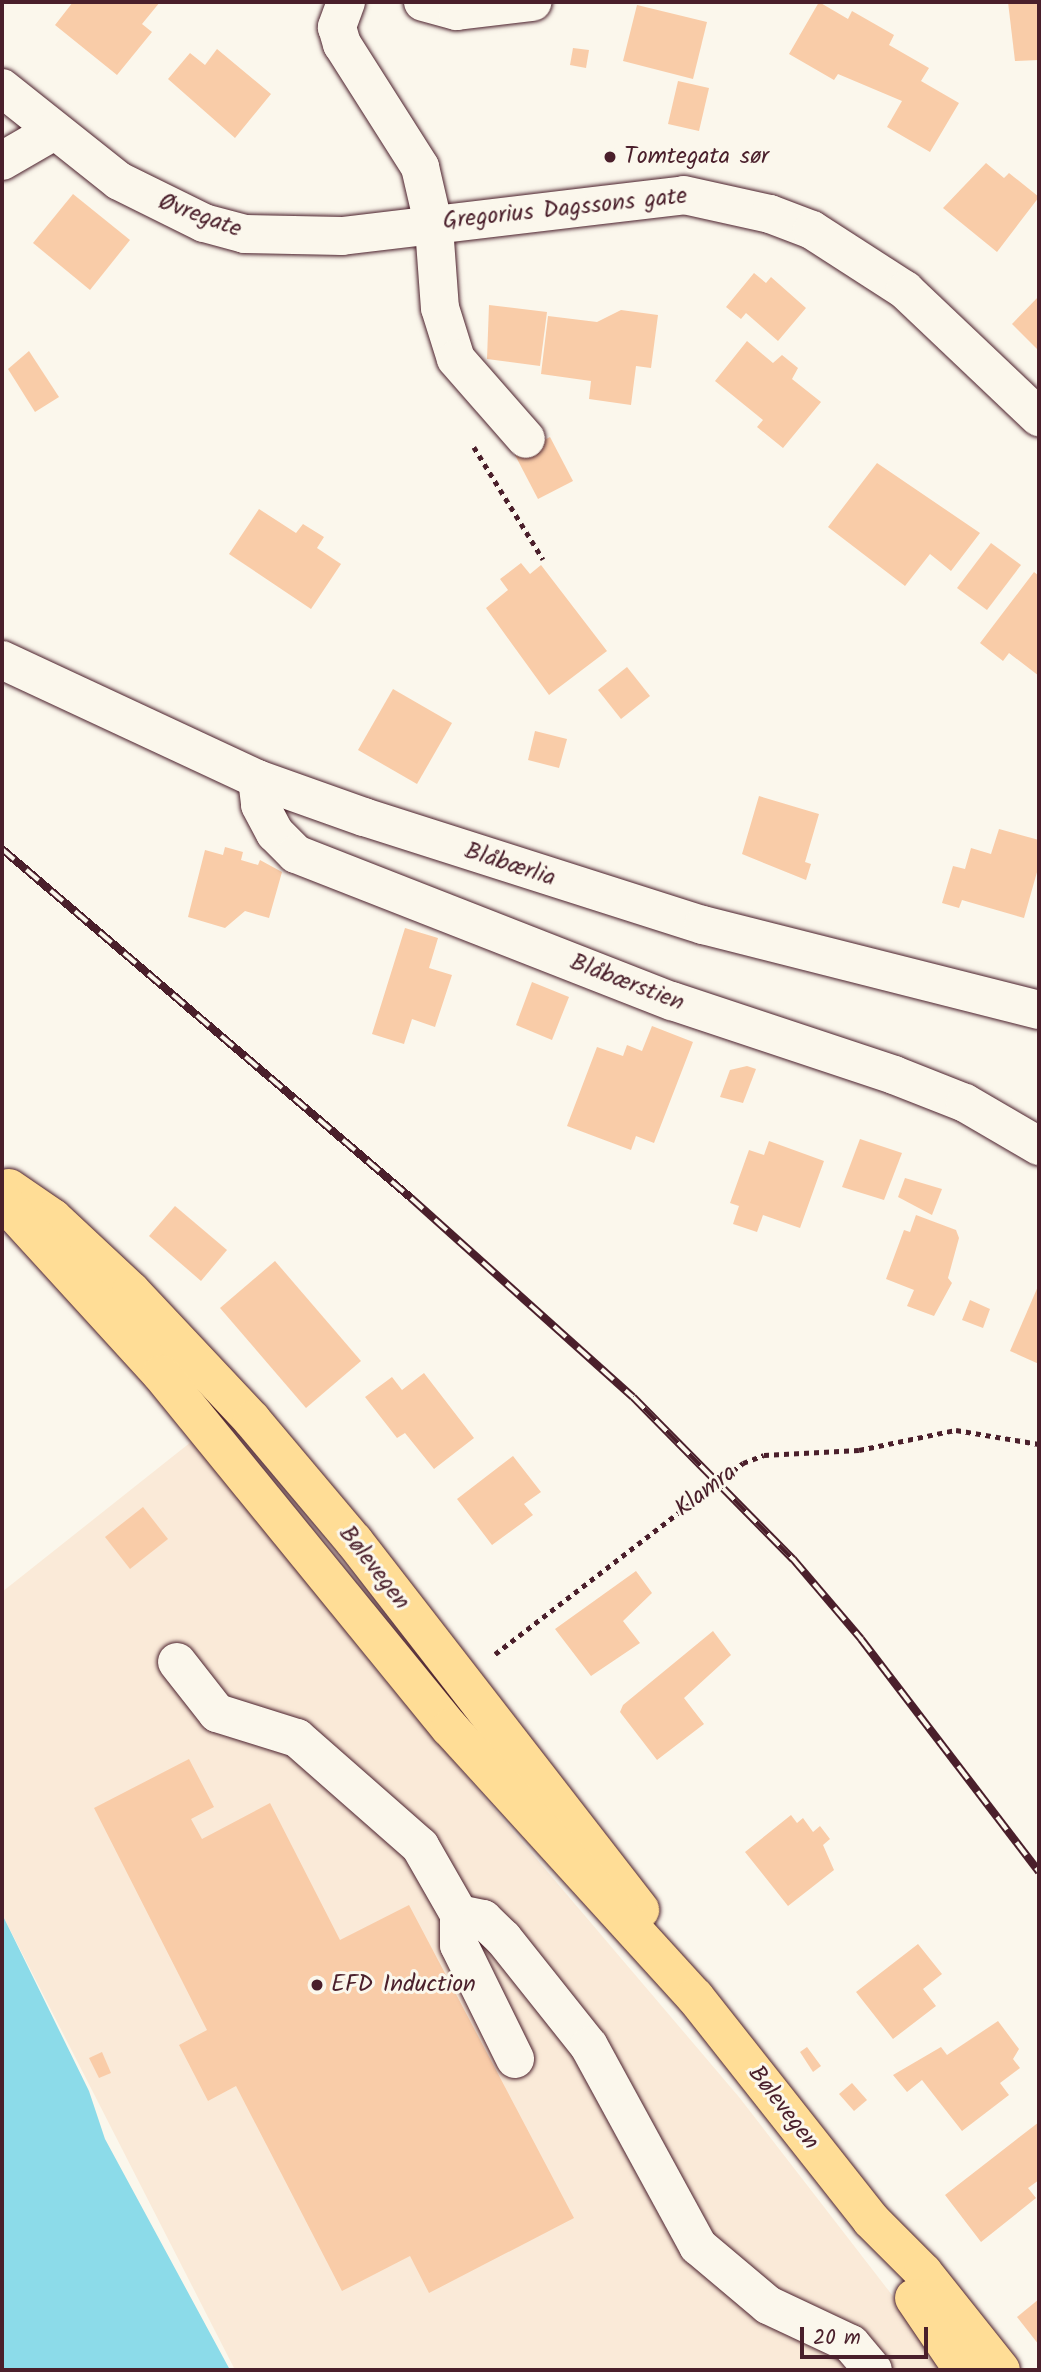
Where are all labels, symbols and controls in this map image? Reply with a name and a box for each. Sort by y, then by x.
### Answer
place label: Tomtegata sør [624,143,769,171]
marker: Tomtegata sør [602,149,618,165]
street label: Gregorius Dagssons gate [441,182,689,236]
street label: Øvregate [155,188,245,244]
street label: Blåbærlia [461,837,559,893]
street label: Blåbærstien [566,948,688,1018]
street label: Klamra [670,1459,742,1523]
street label: Bølevegen [332,1520,416,1616]
place label: EFD Induction [331,1971,476,1999]
marker: EFD Induction [309,1977,325,1993]
street label: Bølevegen [741,2060,825,2156]
scale bar [803,2312,931,2356]
text: 20 m [813,2322,861,2355]

